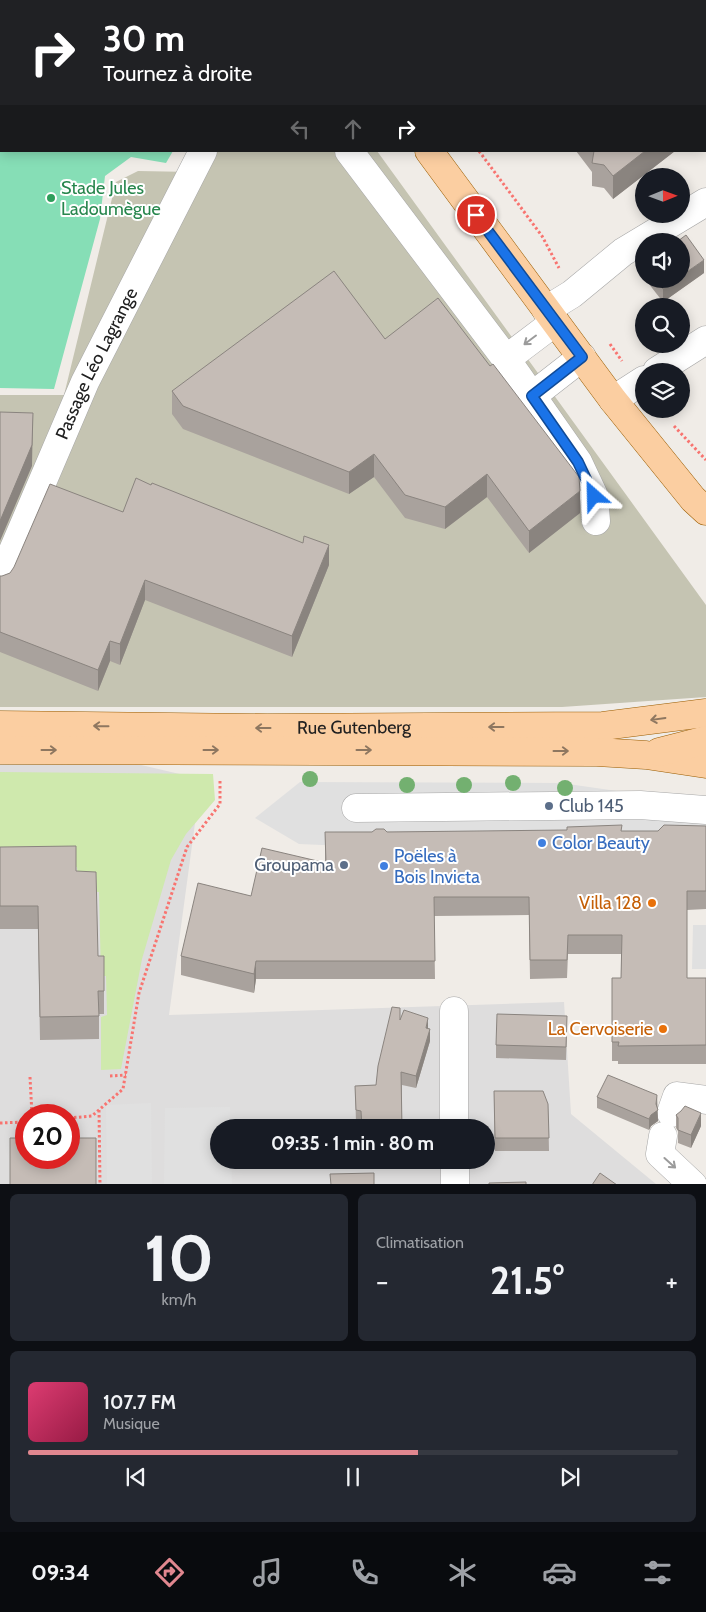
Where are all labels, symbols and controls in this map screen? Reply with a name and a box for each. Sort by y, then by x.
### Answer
text: 30 m [103,17,185,60]
icon: right [20,20,85,85]
text: Tournez à droite [103,60,252,87]
icon: left [286,115,314,143]
icon: ahead [339,115,367,143]
icon: right [392,115,420,143]
north arrow [635,168,690,222]
map controls [635,168,690,418]
place label: Stade Jules Ladoumègue [61,177,161,220]
marker: Stade Jules Ladoumègue [45,192,57,204]
pin [455,194,497,236]
icon: arrive [462,201,490,229]
button: sound [635,233,690,288]
street label: Passage Léo Lagrange [51,284,142,443]
button: search [635,298,690,353]
one-way arrow [524,335,537,346]
button: layers [635,363,690,418]
position arrow [567,469,619,521]
one-way arrow [650,714,666,724]
street label: Rue Gutenberg [297,716,412,739]
one-way arrow [93,721,109,731]
one-way arrow [488,722,504,732]
one-way arrow [255,723,272,733]
one-way arrow [40,745,56,755]
one-way arrow [202,745,219,755]
one-way arrow [355,745,371,755]
one-way arrow [553,747,569,756]
place label: Club 145 [559,795,624,817]
marker: Club 145 [543,800,555,812]
place label: Color Beauty [552,832,650,854]
marker: Color Beauty [536,837,548,849]
place label: Poëles à Bois Invicta [394,845,480,888]
place label: Groupama [254,854,334,876]
marker: Groupama [338,859,350,871]
marker: Poëles à Bois Invicta [378,860,390,872]
place label: Villa 128 [579,892,642,914]
marker: Villa 128 [646,897,658,909]
place label: La Cervoiserie [548,1018,653,1040]
marker: La Cervoiserie [657,1023,669,1035]
speed limit sign: 20 [15,1104,80,1169]
text: 09:35 · 1 min · 80 m [271,1132,434,1155]
one-way arrow [663,1157,676,1169]
text: 10 [144,1218,214,1297]
text: Climatisation [376,1233,464,1252]
text: 21.5° [490,1257,564,1304]
text: − [376,1264,388,1298]
text: + [666,1264,678,1298]
text: km/h [161,1290,197,1309]
text: 107.7 FM [103,1391,176,1414]
text: Musique [103,1414,160,1433]
icon: previous [122,1463,150,1491]
icon: pause [339,1463,367,1491]
icon: next [556,1463,584,1491]
icon: directions [152,1555,187,1590]
icon: music [250,1555,285,1590]
icon: phone [347,1555,382,1590]
icon: climate [445,1555,480,1590]
icon: car [542,1555,577,1590]
icon: filters [640,1555,675,1590]
text: 09:34 [31,1559,90,1586]

